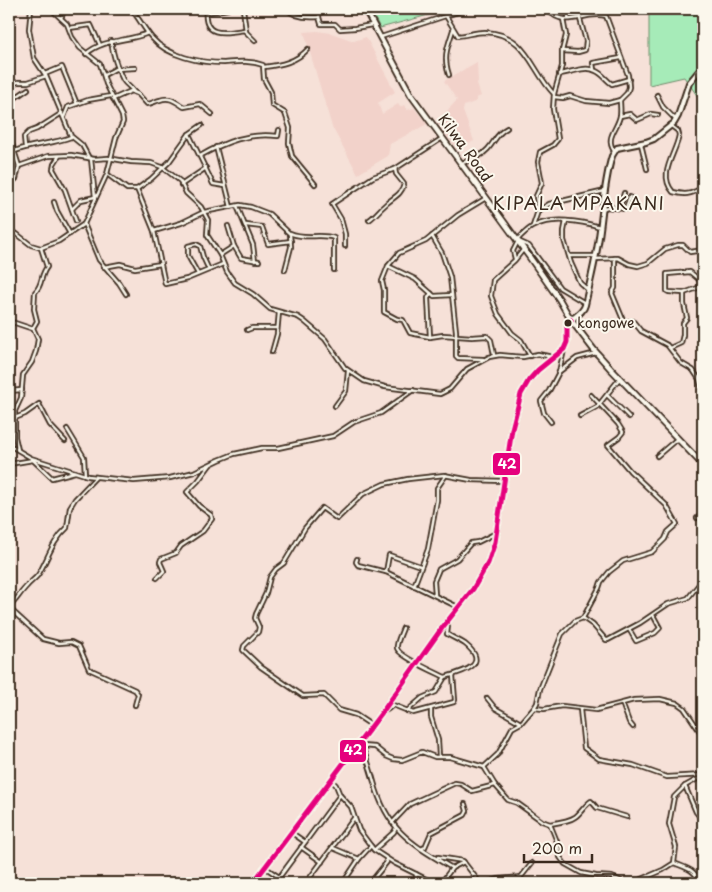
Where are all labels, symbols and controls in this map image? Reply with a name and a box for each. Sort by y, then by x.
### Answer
street label: Kilwa Road [433,108,499,186]
district label: KIPALA MPAKANI [493,189,665,216]
place label: kongowe [577,312,634,333]
marker: kongowe [563,318,573,328]
line badge: 42 [492,452,521,476]
text: 42 [498,453,517,474]
line badge: 42 [339,739,367,763]
text: 42 [344,739,363,760]
scale bar [524,832,592,864]
text: 200 m [532,836,582,859]

